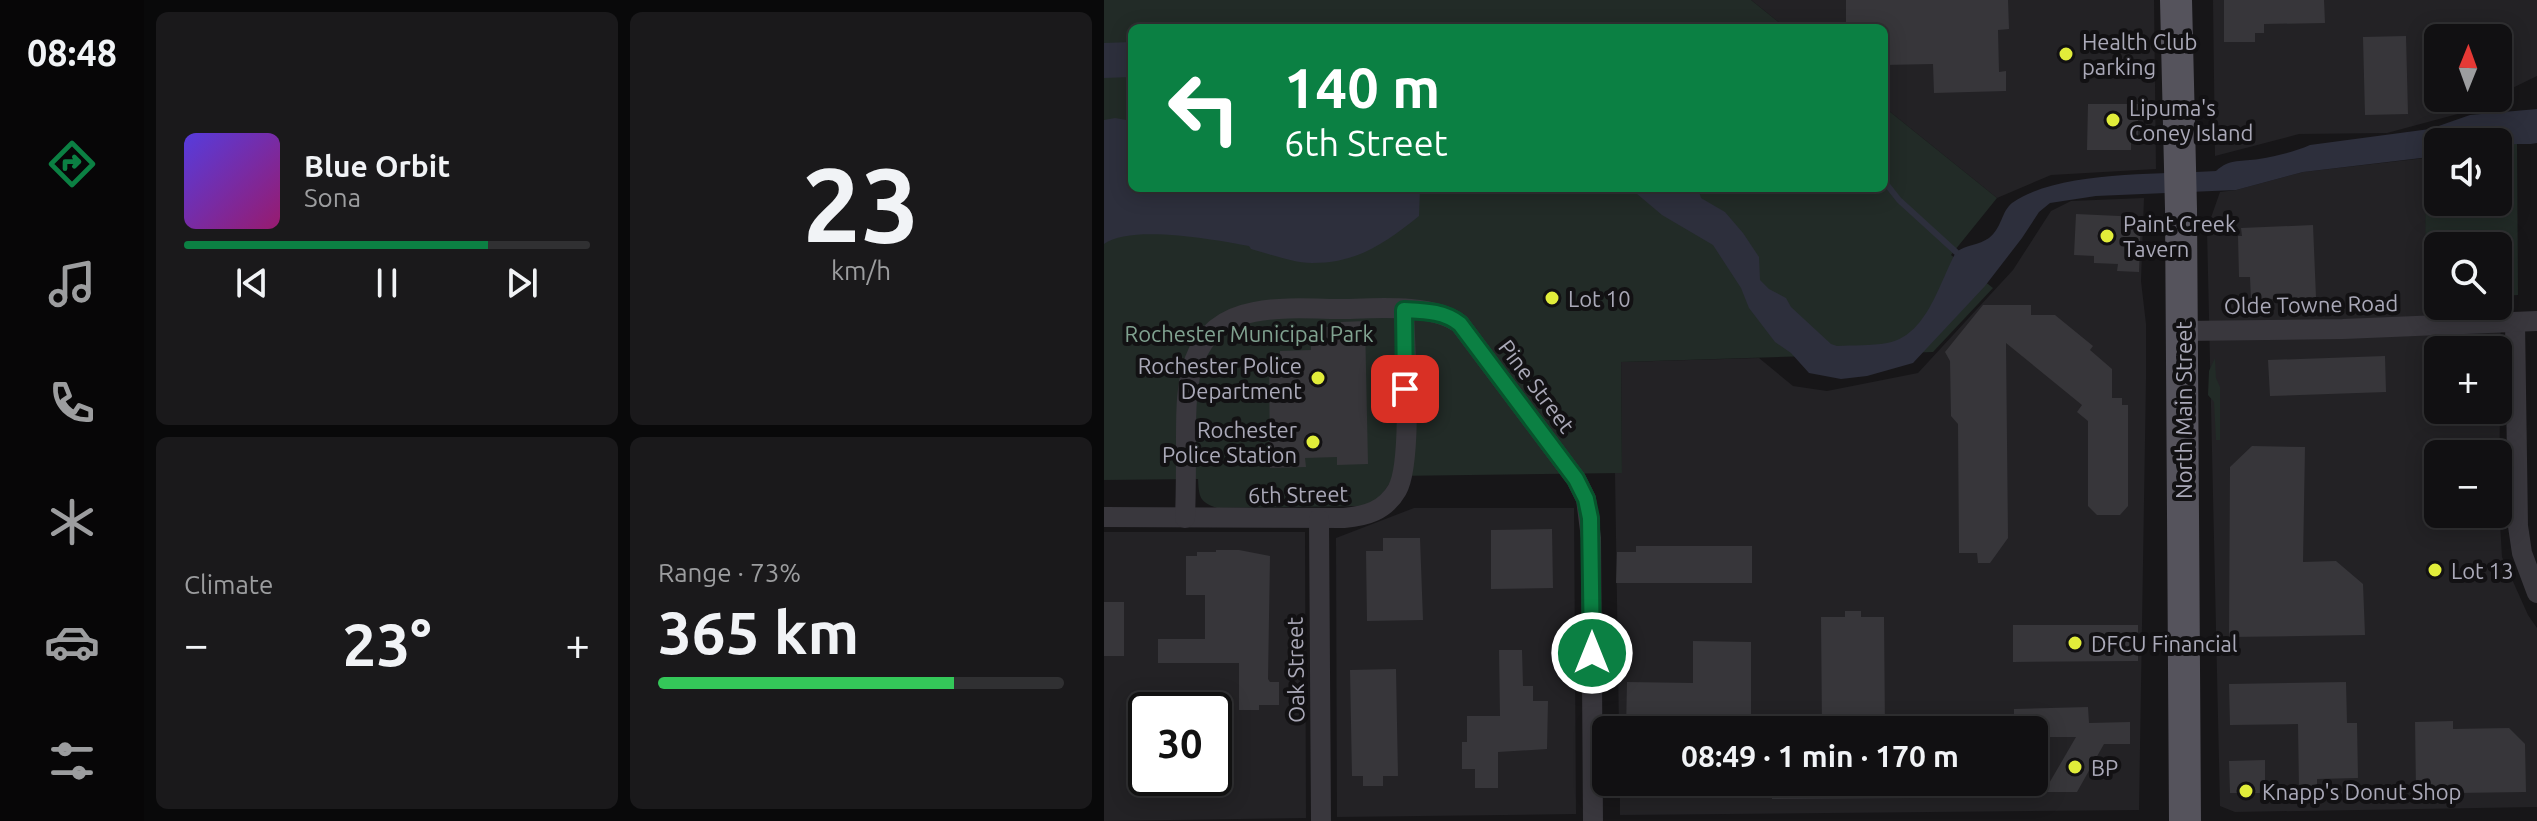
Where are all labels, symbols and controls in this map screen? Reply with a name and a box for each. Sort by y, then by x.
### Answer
north arrow [2424,24,2512,112]
map controls [2424,24,2512,528]
place label: Health Club parking [2082,29,2197,79]
text: 08:48 [27,32,117,73]
marker: Health Club parking [2057,45,2075,63]
icon: left [1152,56,1256,160]
text: 140 m [1284,56,1440,119]
place label: Lipuma's Coney Island [2129,95,2253,145]
marker: Lipuma's Coney Island [2104,111,2122,129]
text: 6th Street [1284,122,1448,163]
button: sound [2424,128,2512,216]
icon: directions [44,136,100,192]
text: 23 [802,145,920,262]
text: Blue Orbit [304,149,450,183]
text: Sona [304,183,361,212]
place label: Paint Creek Tavern [2123,211,2236,261]
marker: Paint Creek Tavern [2098,227,2116,245]
button: search [2424,232,2512,320]
icon: music [44,256,100,312]
text: km/h [831,256,891,285]
icon: previous [230,261,274,305]
icon: pause [365,261,409,305]
icon: next [500,261,544,305]
place label: Lot 10 [1568,286,1631,311]
marker: Lot 10 [1543,289,1561,307]
street label: Olde Towne Road [2224,290,2398,318]
park label: Rochester Municipal Park [1125,321,1374,346]
street label: North Main Street [2171,321,2196,499]
street label: Pine Street [1494,335,1580,438]
button: + [2424,336,2512,424]
place label: Rochester Police Department [1138,353,1302,403]
pin [1371,355,1439,423]
icon: arrive [1383,367,1427,411]
marker: Rochester Police Department [1309,369,1327,387]
icon: phone [44,375,100,431]
place label: Rochester Police Station [1162,417,1298,467]
marker: Rochester Police Station [1304,433,1322,451]
button: − [2424,440,2512,528]
street label: 6th Street [1248,481,1349,507]
icon: climate [44,494,100,550]
text: Range · 73% [658,558,801,587]
place label: Lot 13 [2451,558,2514,583]
marker: Lot 13 [2426,561,2444,579]
text: Climate [184,570,273,599]
text: 365 km [658,598,859,665]
text: 23° [343,610,431,677]
position arrow [1550,611,1634,695]
icon: car [44,614,100,670]
street label: Oak Street [1282,616,1308,723]
text: − [184,619,209,668]
text: + [565,619,590,668]
place label: DFCU Financial [2091,631,2238,656]
marker: DFCU Financial [2066,634,2084,652]
speed limit sign: 30 [1128,692,1232,796]
icon: filters [44,733,100,789]
text: 08:49 · 1 min · 170 m [1681,739,1959,773]
place label: BP [2091,755,2118,780]
marker: BP [2066,758,2084,776]
place label: Knapp's Donut Shop [2262,779,2461,804]
marker: Knapp's Donut Shop [2237,782,2255,800]

